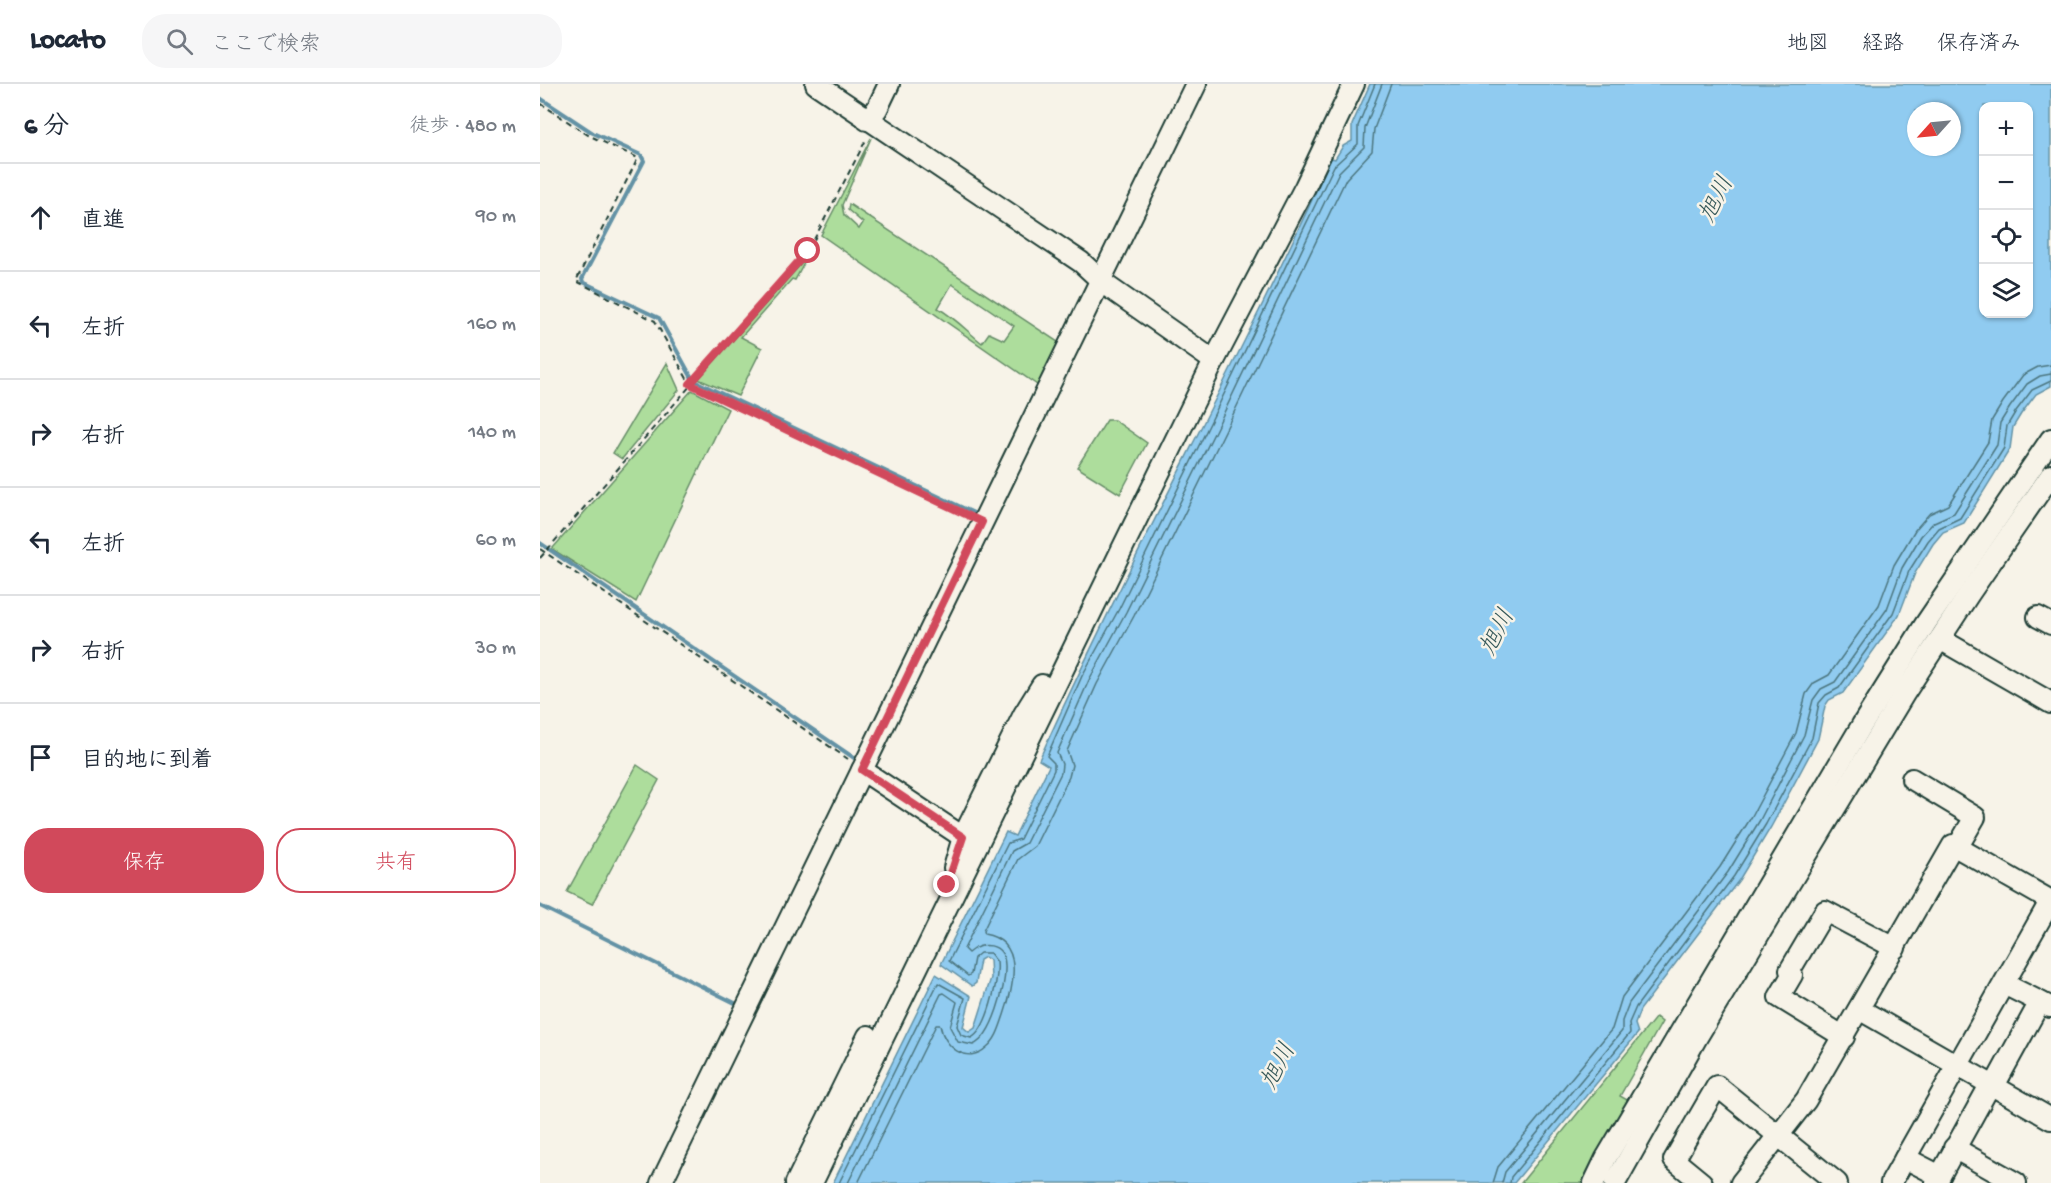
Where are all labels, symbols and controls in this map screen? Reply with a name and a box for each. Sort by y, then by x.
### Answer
search box [142,14,562,68]
text: Locato [30,25,106,58]
icon: search [163,25,196,58]
text: ここで検索 [211,33,321,59]
text: 地図 [1787,33,1829,58]
text: 経路 [1862,33,1904,58]
text: 保存済み [1937,33,2021,58]
north arrow [1907,102,1961,156]
map controls [1979,102,2033,318]
button: + [1979,102,2033,156]
text: 6 分 [24,113,69,144]
text: 徒歩 · 480 m [410,116,516,139]
button: − [1979,156,2033,210]
water label: 旭川 [1694,172,1742,228]
icon: ahead [24,201,57,234]
text: 90 m [476,206,516,229]
text: 直進 [81,209,125,235]
button: locate [1979,210,2033,264]
route start [794,237,820,263]
button: layers [1979,264,2033,318]
icon: left [24,309,57,342]
text: 160 m [467,314,516,337]
text: 左折 [81,317,125,343]
icon: right [24,417,57,450]
text: 140 m [468,422,516,445]
text: 右折 [81,425,125,451]
icon: left [24,525,57,558]
text: 60 m [476,530,516,553]
text: 左折 [81,533,125,559]
water label: 旭川 [1475,605,1523,661]
icon: right [24,633,57,666]
text: 30 m [475,638,516,661]
text: 右折 [81,641,125,667]
icon: arrive [24,741,57,774]
text: 目的地に到着 [81,749,213,775]
button: 保存 [24,828,264,893]
button: 共有 [276,828,516,893]
route end [933,871,959,897]
water label: 旭川 [1256,1039,1304,1095]

